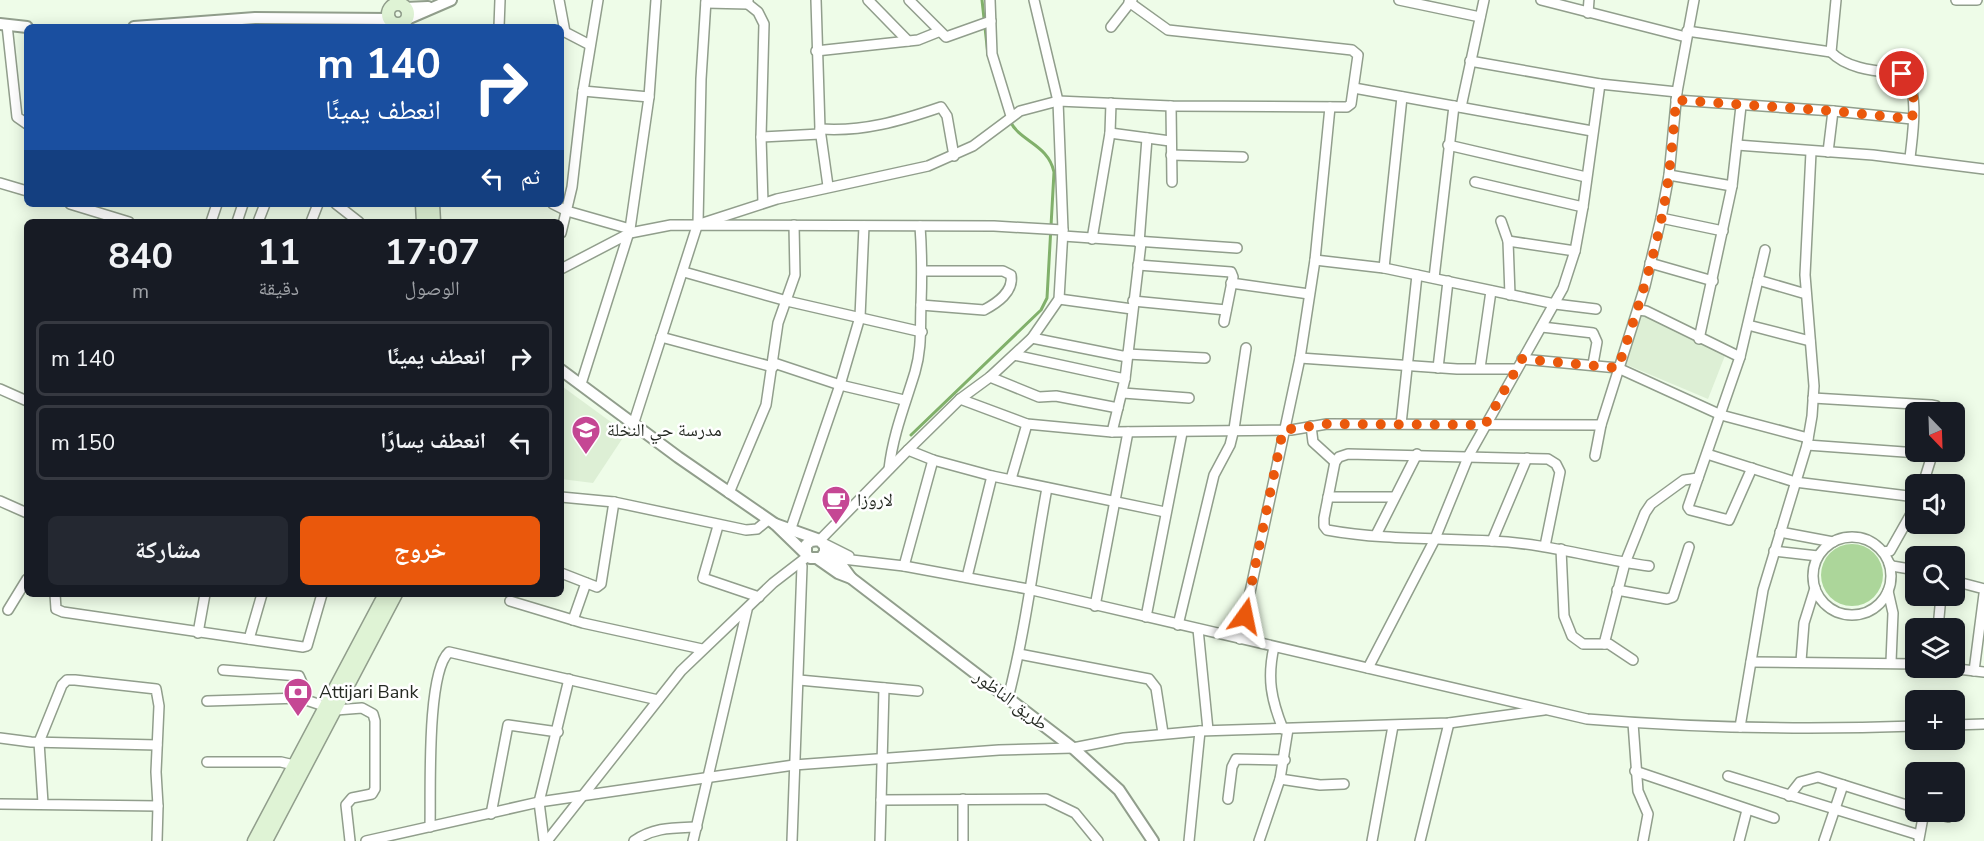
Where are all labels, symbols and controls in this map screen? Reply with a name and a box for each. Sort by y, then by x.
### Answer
text: 140 m [317,36,441,93]
icon: right [462,48,540,126]
pin [1876,48,1927,99]
icon: arrive [1885,57,1918,90]
text: انعطف يمينًا [325,92,441,129]
icon: left [476,162,509,195]
text: ثم [521,162,540,192]
text: 11 [257,228,300,277]
text: 17:07 [385,228,480,277]
text: 840 [108,232,173,281]
text: دقيقة [258,275,299,302]
text: الوصول [405,275,460,302]
text: m [132,278,149,305]
text: انعطف يمينًا [387,342,486,372]
icon: right [504,342,537,375]
text: 140 m [51,344,115,374]
north arrow [1905,402,1965,462]
map controls [1905,402,1965,822]
school or university icon: مدرسة حي النخلة [570,414,602,456]
place label: مدرسة حي النخلة [607,418,722,445]
text: انعطف يسارًا [380,426,486,456]
icon: left [504,426,537,459]
text: 150 m [51,428,115,458]
button: sound [1905,474,1965,534]
cafe icon: لاروزا [820,484,852,526]
place label: لاروزا [857,488,893,512]
button: مشاركة [48,516,288,585]
button: خروج [300,516,540,585]
button: search [1905,546,1965,606]
position arrow [1213,584,1277,648]
button: layers [1905,618,1965,678]
street label: طريق الناظور [968,664,1053,736]
bank icon: Attijari Bank [282,676,314,718]
place label: Attijari Bank [319,680,419,704]
button: + [1905,690,1965,750]
button: − [1905,762,1965,822]

